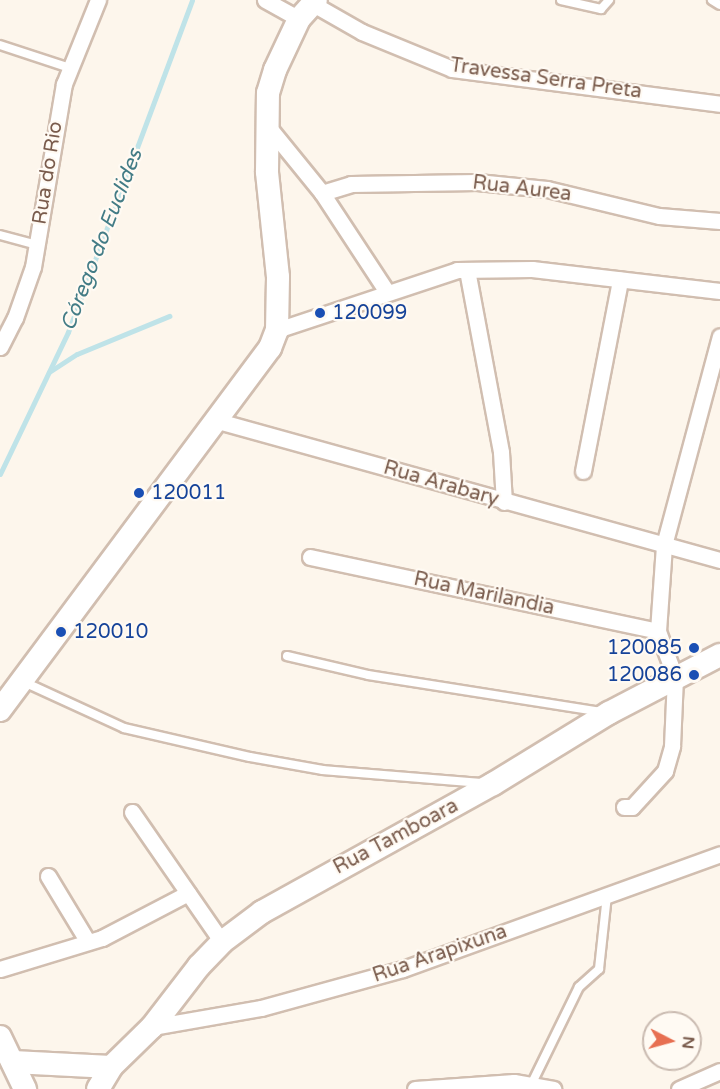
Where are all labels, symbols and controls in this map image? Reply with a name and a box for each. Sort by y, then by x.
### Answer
street label: Travessa Serra Preta [449,54,643,104]
street label: Rua do Rio [28,120,68,226]
water label: Córego do Euclides [56,146,148,334]
street label: Rua Aurea [471,171,573,207]
place label: 120099 [332,301,407,325]
marker: 120099 [313,306,327,320]
street label: Rua Arabary [381,456,501,512]
place label: 120011 [151,481,226,505]
marker: 120011 [132,486,146,500]
street label: Rua Marilandia [411,567,557,621]
place label: 120010 [73,620,148,644]
marker: 120010 [54,625,68,639]
place label: 120085 [607,636,682,660]
marker: 120085 [687,641,701,655]
place label: 120086 [607,663,682,687]
marker: 120086 [687,668,701,682]
street label: Rua Tamboara [329,794,463,880]
street label: Rua Arapixuna [370,920,510,988]
north arrow [642,1011,702,1071]
text: N [677,1035,699,1050]

